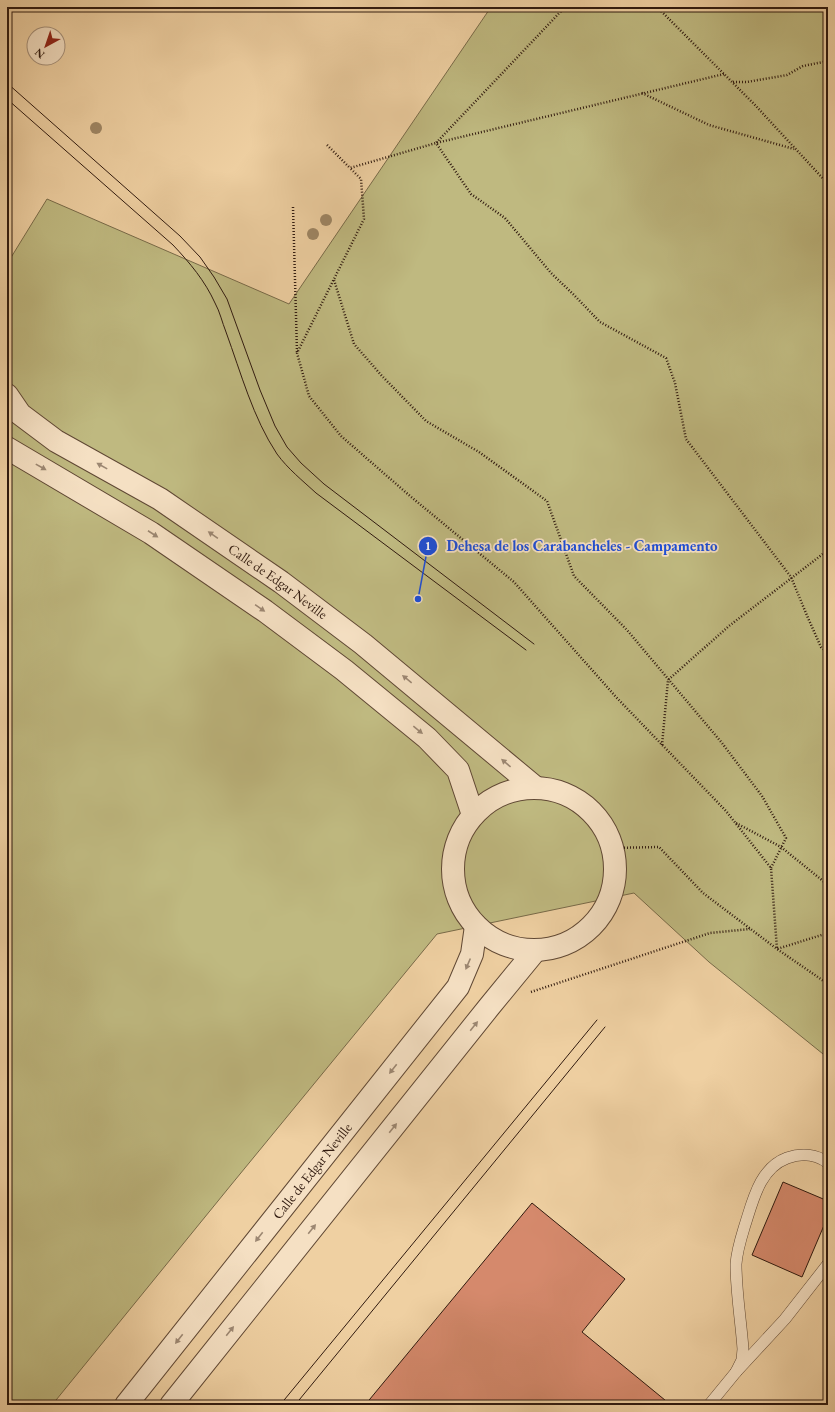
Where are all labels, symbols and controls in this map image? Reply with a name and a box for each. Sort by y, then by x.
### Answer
north arrow [26,26,66,66]
text: N [32,45,47,62]
one-way arrow [96,463,108,470]
one-way arrow [35,464,47,471]
one-way arrow [148,530,158,538]
one-way arrow [207,531,218,539]
callout: Dehesa de los Carabancheles - Campamento [418,533,725,560]
text: Dehesa de los Carabancheles - Campamento [446,536,718,555]
text: 1 [425,538,431,554]
street label: Calle de Edgar Neville [225,540,332,623]
one-way arrow [255,604,265,612]
one-way arrow [401,675,412,684]
one-way arrow [412,726,423,735]
one-way arrow [501,758,511,767]
one-way arrow [465,959,471,970]
one-way arrow [469,1021,478,1032]
one-way arrow [388,1064,397,1075]
street label: Calle de Edgar Neville [268,1119,356,1223]
one-way arrow [388,1122,397,1133]
one-way arrow [307,1224,316,1235]
one-way arrow [255,1231,264,1242]
one-way arrow [226,1325,235,1336]
one-way arrow [174,1333,183,1344]

